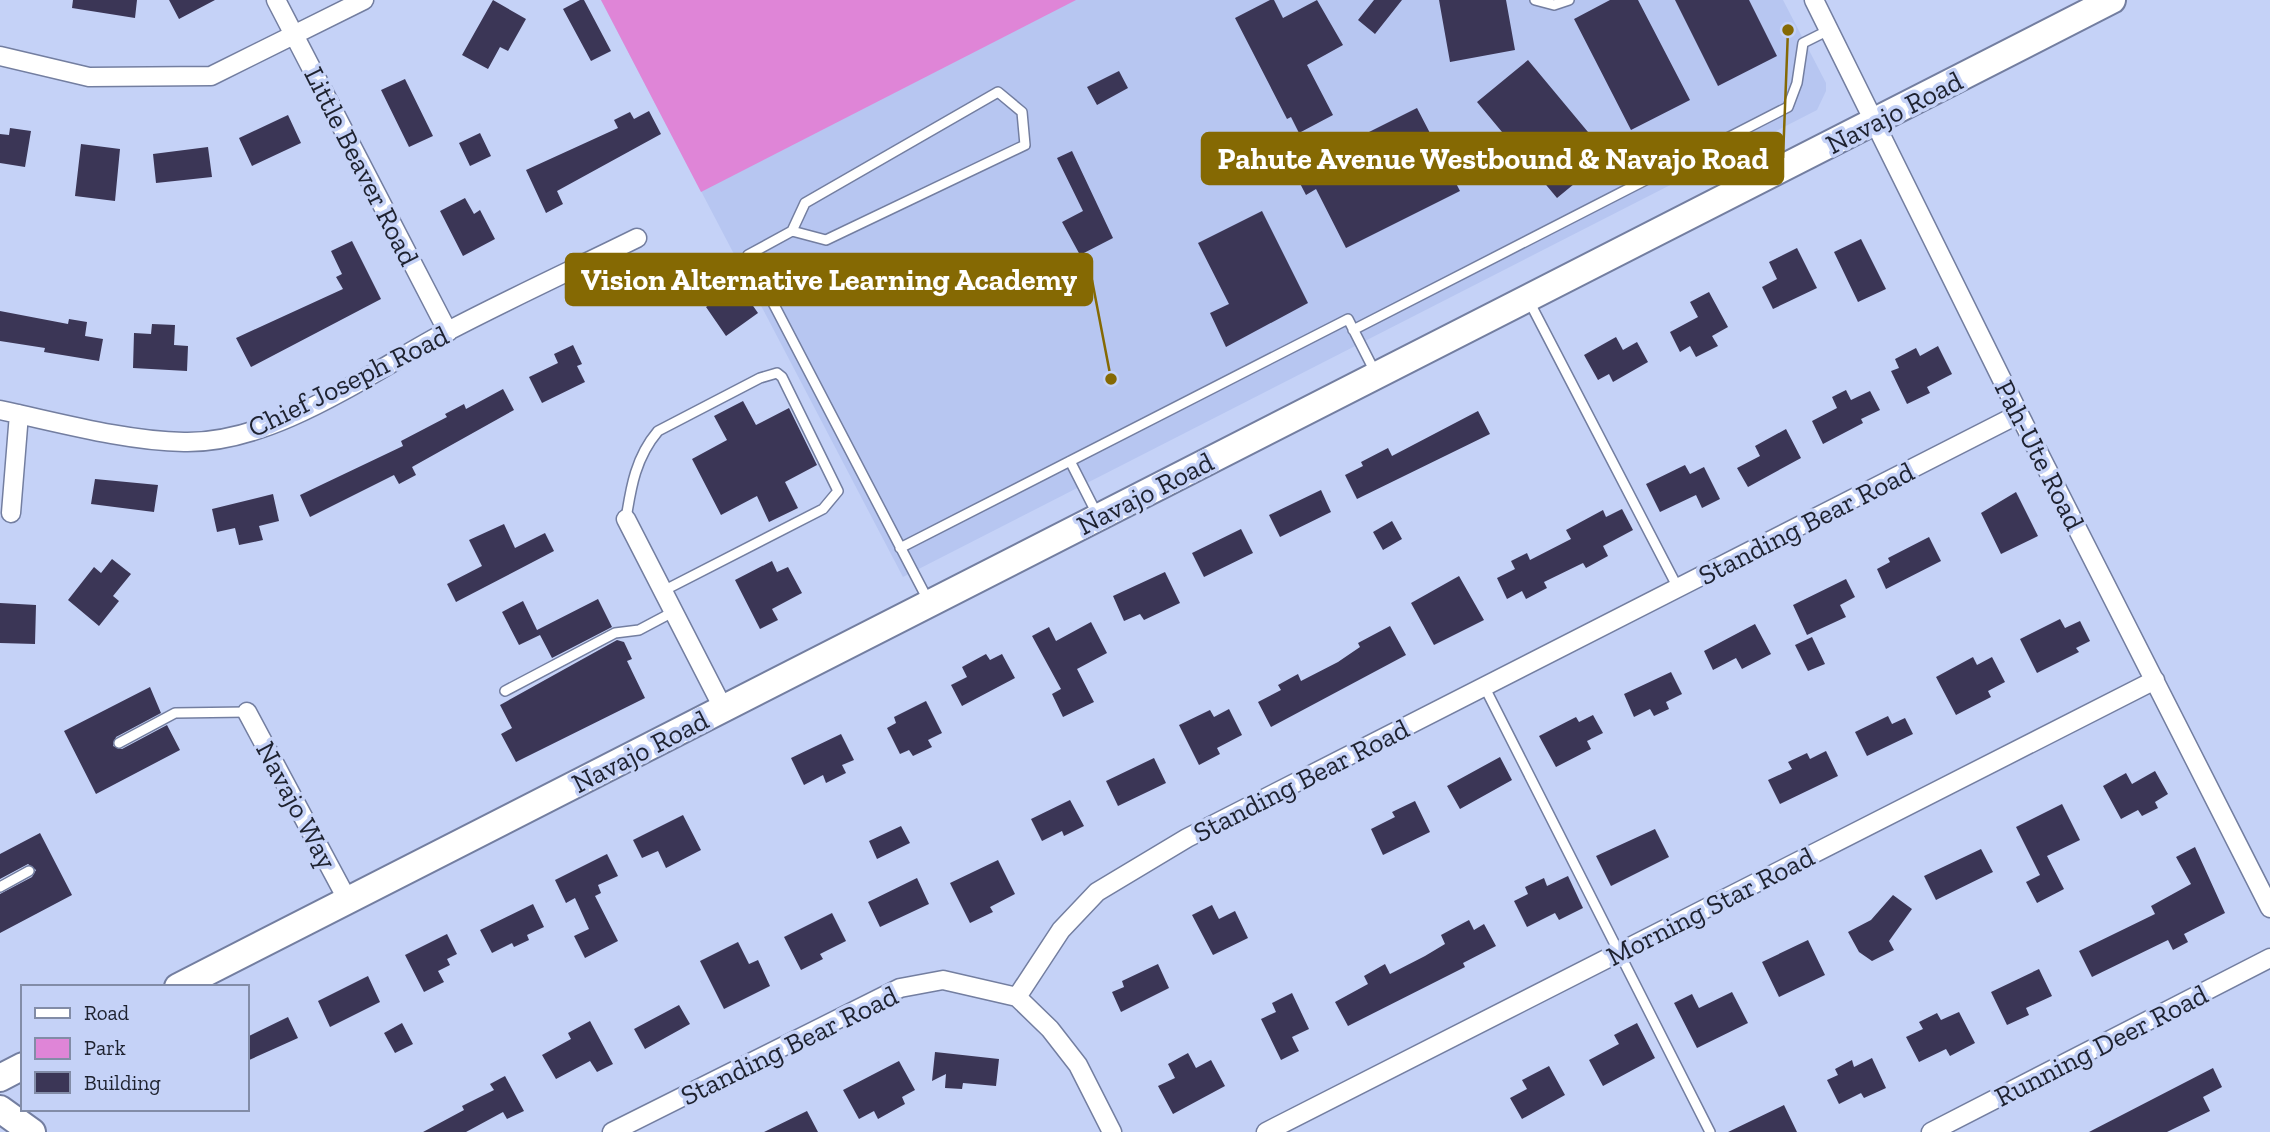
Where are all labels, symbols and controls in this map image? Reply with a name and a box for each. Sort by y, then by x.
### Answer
street label: Little Beaver Road [297,61,426,271]
street label: Navajo Road [1820,64,1968,161]
callout: Pahute Avenue Westbound & Navajo Road [1202,133,1783,184]
text: Pahute Avenue Westbound & Navajo Road [1218,141,1768,177]
callout: Vision Alternative Learning Academy [566,254,1092,305]
text: Vision Alternative Learning Academy [581,262,1077,298]
street label: Chief Joseph Road [243,319,454,444]
street label: Pah-Ute Road [1988,375,2091,536]
street label: Navajo Road [1071,445,1219,542]
street label: Standing Bear Road [1693,455,1919,592]
street label: Navajo Road [566,703,714,800]
street label: Standing Bear Road [1188,712,1414,849]
street label: Navajo Way [249,736,344,875]
street label: Morning Star Road [1601,840,1820,973]
street label: Running Deer Road [1989,977,2213,1113]
street label: Standing Bear Road [675,979,903,1112]
legend [21,985,248,1111]
text: Road [84,1000,130,1025]
text: Park [84,1035,126,1060]
text: Building [84,1070,161,1095]

